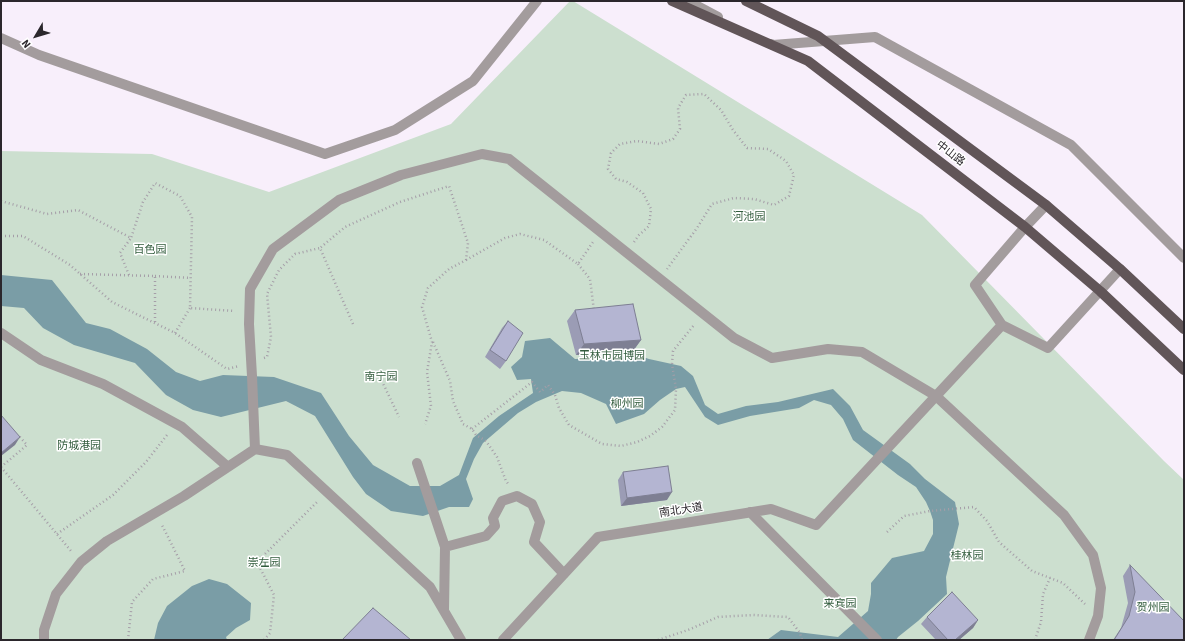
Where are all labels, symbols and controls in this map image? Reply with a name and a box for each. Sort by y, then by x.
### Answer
north arrow [16,16,56,56]
text: N [18,36,34,51]
street label: 中山路 [933,139,967,169]
park label: 河池园 [733,211,765,225]
park label: 百色园 [134,244,166,258]
park label: 玉林市园博园 [579,350,645,364]
park label: 南宁园 [365,371,397,385]
park label: 柳州园 [611,398,643,412]
park label: 防城港园 [57,440,101,454]
street label: 南北大道 [658,501,704,521]
park label: 桂林园 [951,550,983,564]
park label: 崇左园 [248,557,280,571]
park label: 来宾园 [824,598,856,612]
park label: 贺州园 [1137,602,1169,616]

